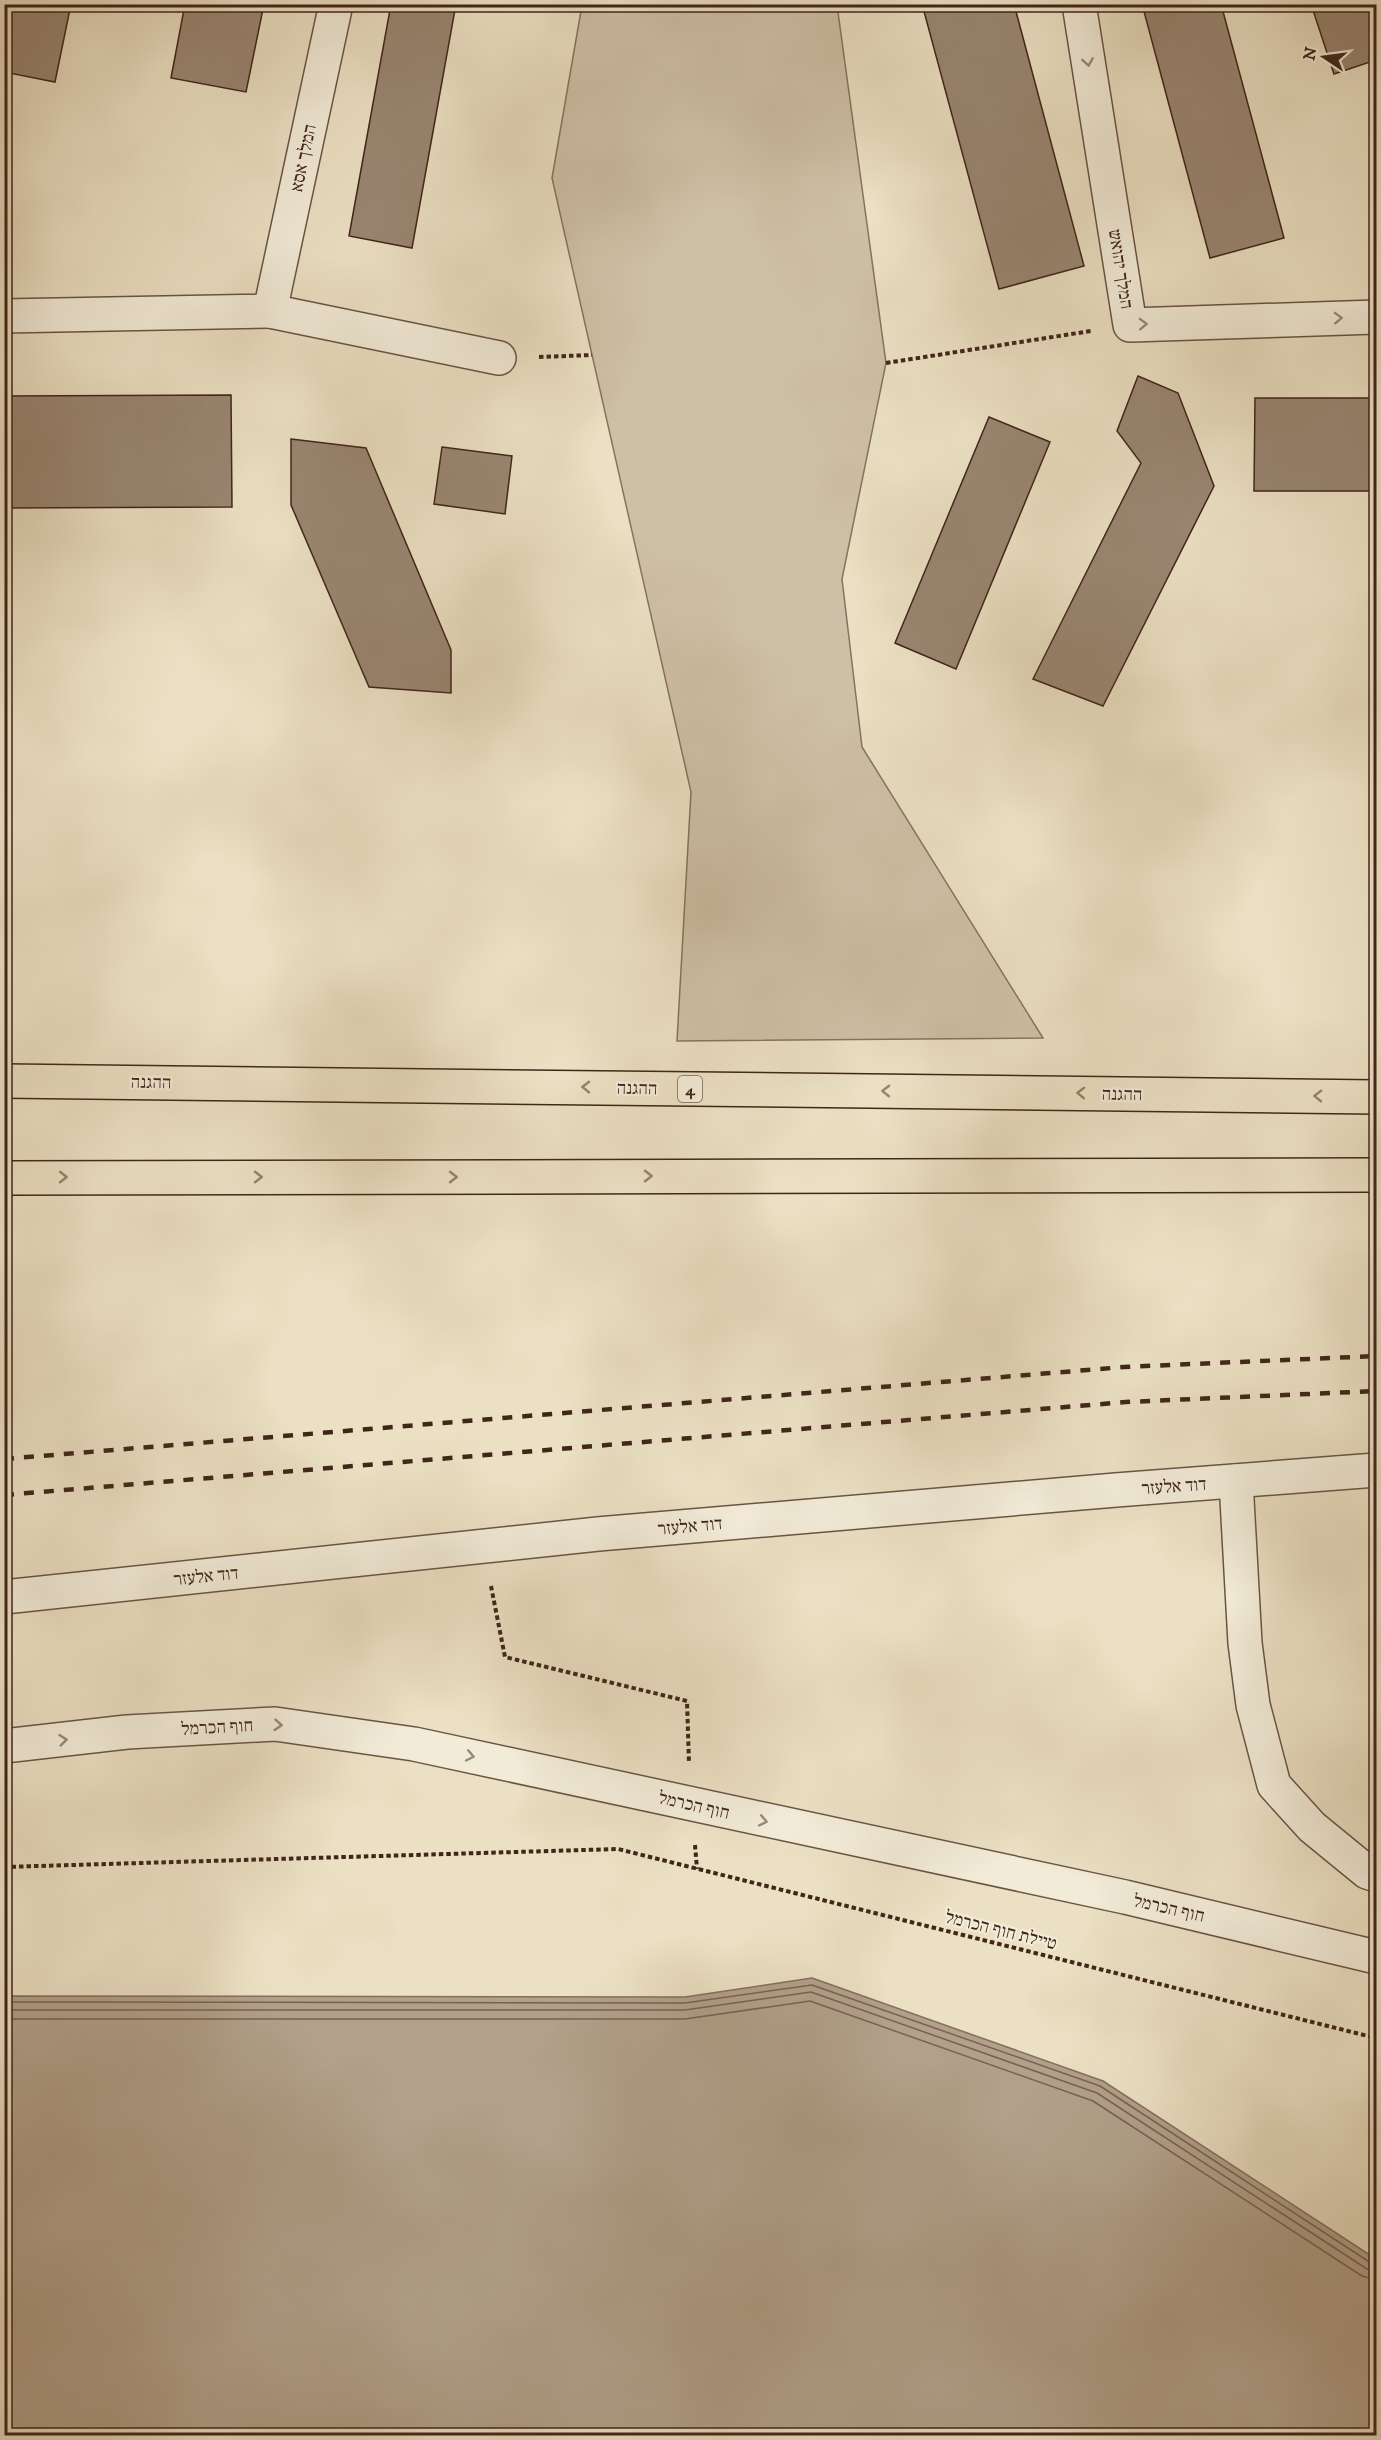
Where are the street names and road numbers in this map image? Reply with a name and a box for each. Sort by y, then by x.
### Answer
street label: המלך אסא [286,122,322,194]
street label: המלך יהואש [1103,228,1137,311]
street label: ההגנה [130,1072,172,1094]
road number: 4 [678,1076,702,1102]
street label: ההגנה [616,1078,658,1100]
street label: ההגנה [1101,1084,1143,1106]
street label: דוד אלעזר [1141,1474,1207,1500]
street label: דוד אלעזר [657,1513,723,1541]
street label: דוד אלעזר [173,1563,240,1591]
street label: חוף הכרמל [180,1715,254,1741]
street label: חוף הכרמל [656,1787,732,1825]
street label: חוף הכרמל [1131,1890,1207,1928]
street label: טיילת חוף הכרמל [943,1906,1059,1955]

